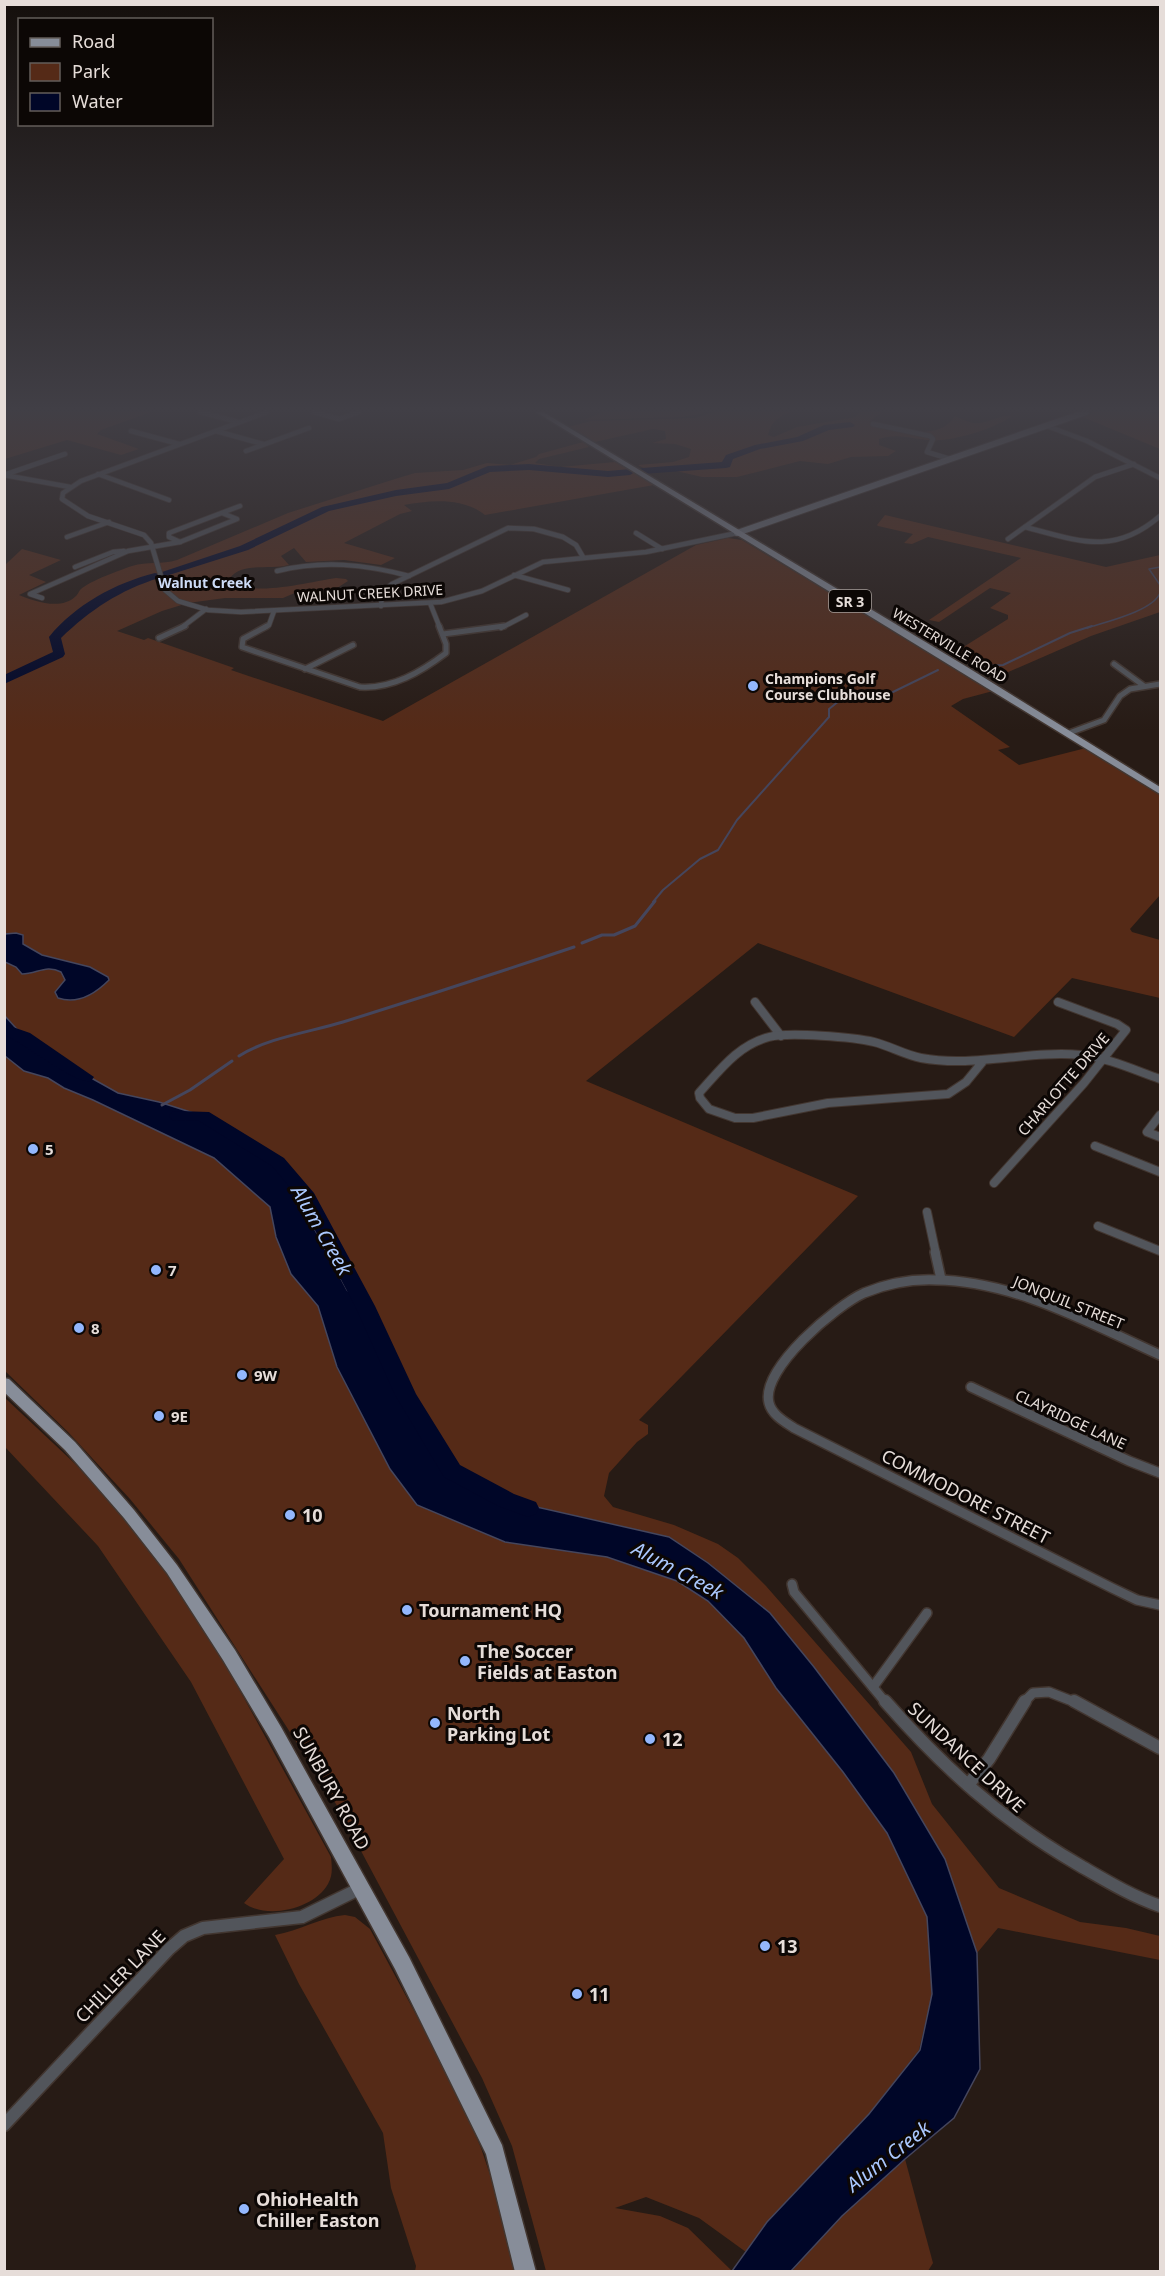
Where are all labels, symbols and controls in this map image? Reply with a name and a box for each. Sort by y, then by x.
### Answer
legend [18,18,213,126]
text: Road [72,29,115,53]
text: Park [72,59,110,83]
text: Water [72,89,123,113]
district label: Walnut Creek [158,573,252,592]
street label: WALNUT CREEK DRIVE [296,580,444,606]
road number: SR 3 [829,590,871,612]
street label: WESTERVILLE ROAD [889,603,1011,687]
place label: Champions Golf Course Clubhouse [765,669,891,704]
marker: Champions Golf Course Clubhouse [746,679,760,693]
street label: CHARLOTTE DRIVE [1013,1028,1113,1140]
place label: 5 [45,1139,54,1159]
marker: 5 [26,1142,40,1156]
water label: Alum Creek [284,1178,359,1281]
place label: 7 [168,1260,177,1280]
marker: 7 [149,1263,163,1277]
street label: JONQUIL STREET [1009,1270,1128,1334]
place label: 8 [91,1318,100,1338]
marker: 8 [72,1321,86,1335]
place label: 9W [254,1365,278,1385]
marker: 9W [235,1368,249,1382]
street label: CLAYRIDGE LANE [1012,1385,1130,1453]
place label: 9E [171,1406,188,1426]
marker: 9E [152,1409,166,1423]
street label: COMMODORE STREET [878,1443,1054,1549]
place label: 10 [302,1503,323,1527]
marker: 10 [283,1508,297,1522]
water label: Alum Creek [626,1534,729,1606]
place label: Tournament HQ [419,1598,562,1622]
marker: Tournament HQ [400,1603,414,1617]
place label: The Soccer Fields at Easton [477,1639,617,1684]
marker: The Soccer Fields at Easton [458,1654,472,1668]
street label: SUNDANCE DRIVE [903,1696,1031,1818]
place label: North Parking Lot [447,1701,551,1746]
marker: North Parking Lot [428,1716,442,1730]
street label: SUNBURY ROAD [288,1722,376,1854]
place label: 12 [662,1727,683,1751]
marker: 12 [643,1732,657,1746]
street label: CHILLER LANE [70,1924,170,2028]
place label: 13 [777,1934,798,1958]
marker: 13 [758,1939,772,1953]
place label: 11 [589,1982,610,2006]
marker: 11 [570,1987,584,2001]
water label: Alum Creek [839,2114,937,2199]
place label: OhioHealth Chiller Easton [256,2187,380,2232]
marker: OhioHealth Chiller Easton [237,2202,251,2216]

